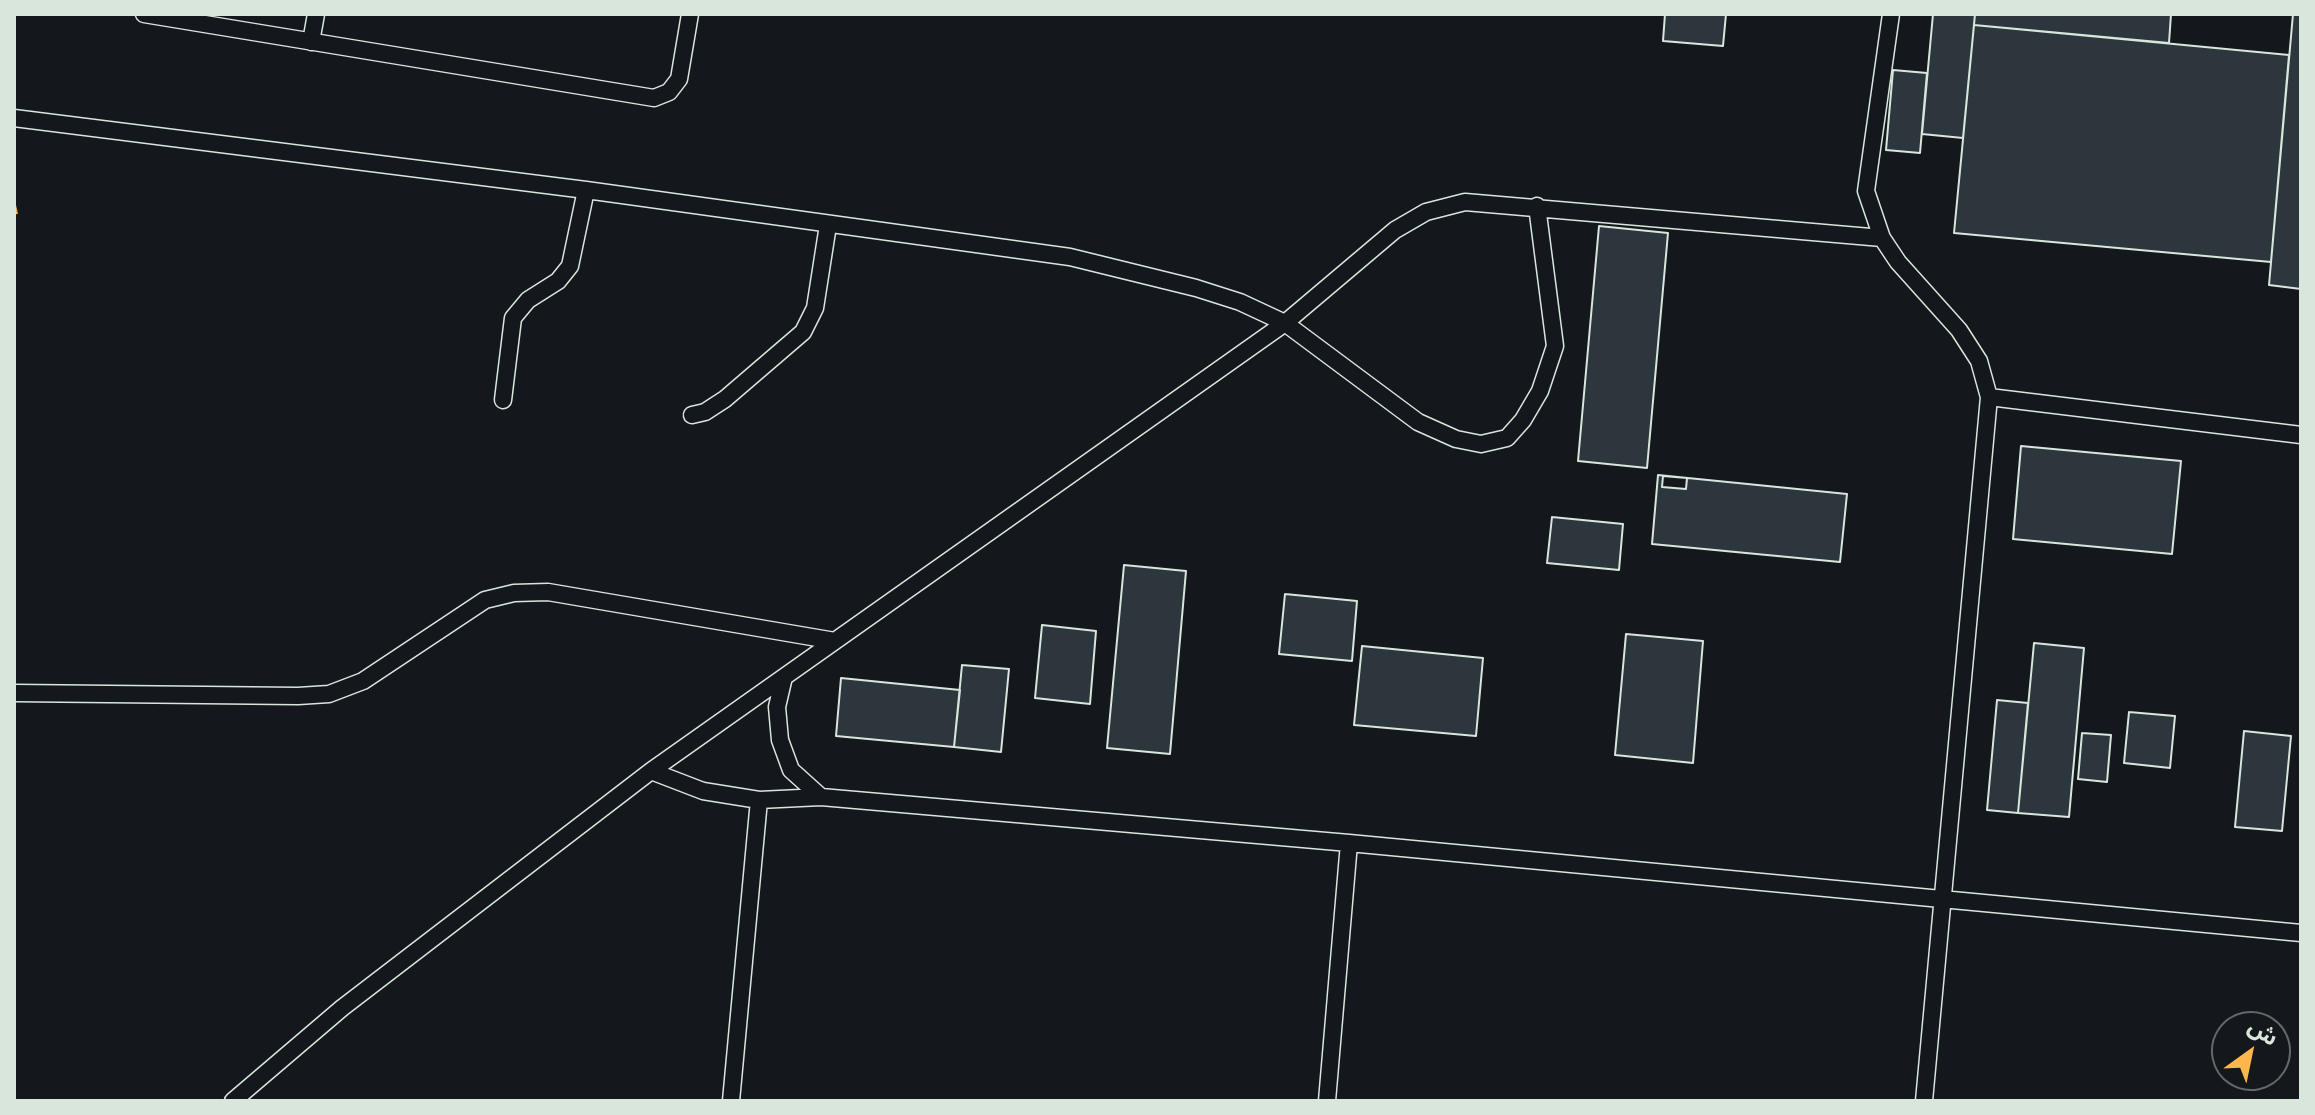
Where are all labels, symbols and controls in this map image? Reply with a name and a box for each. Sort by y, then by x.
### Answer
north arrow [2211,1011,2291,1091]
text: ش [2244,1013,2283,1051]

